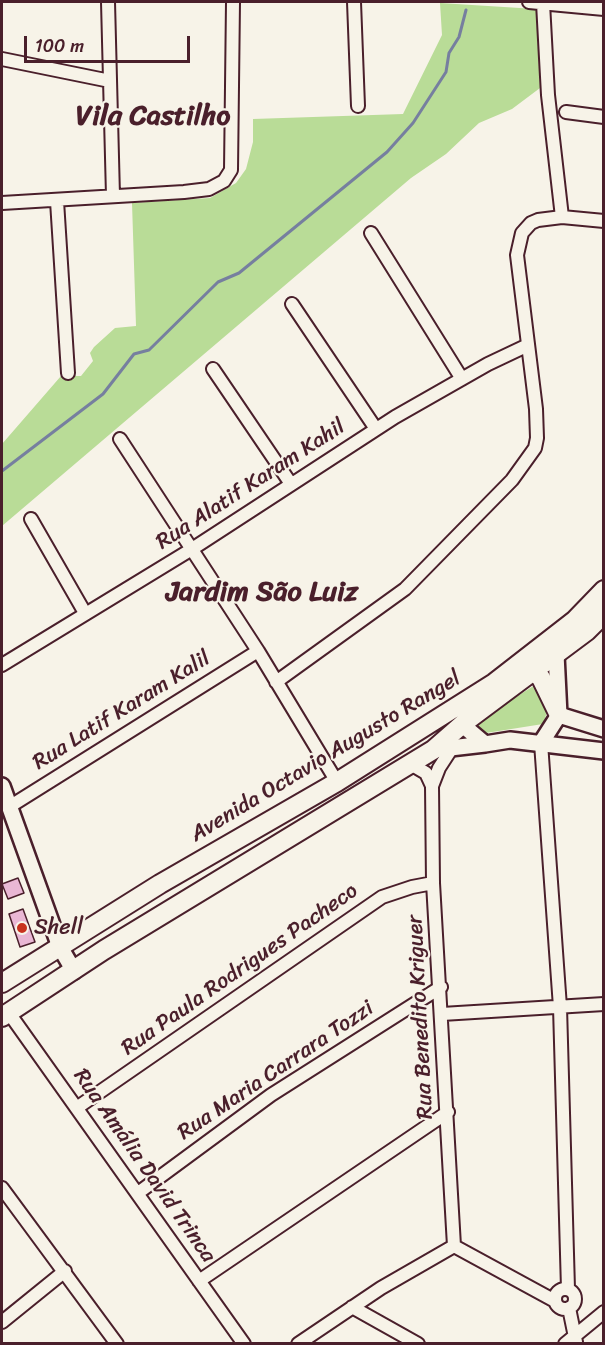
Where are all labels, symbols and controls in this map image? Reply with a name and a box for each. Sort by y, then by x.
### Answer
scale bar [27,24,194,62]
text: 100 m [35,30,84,62]
district label: Vila Castilho [76,100,230,134]
street label: Rua Alatif Karam Kahil [152,414,350,556]
district label: Jardim São Luiz [166,576,358,610]
street label: Rua Latif Karam Kalil [28,646,216,776]
street label: Avenida Octavio Augusto Rangel [186,666,466,848]
street label: Rua Paula Rodrigues Pacheco [117,878,363,1062]
street label: Rua Benedito Kriguer [402,914,440,1120]
place label: Shell [34,915,83,941]
marker: Shell [15,921,29,935]
street label: Rua Maria Carrara Tozzi [173,996,379,1146]
street label: Rua Amália David Trinca [67,1064,221,1268]

